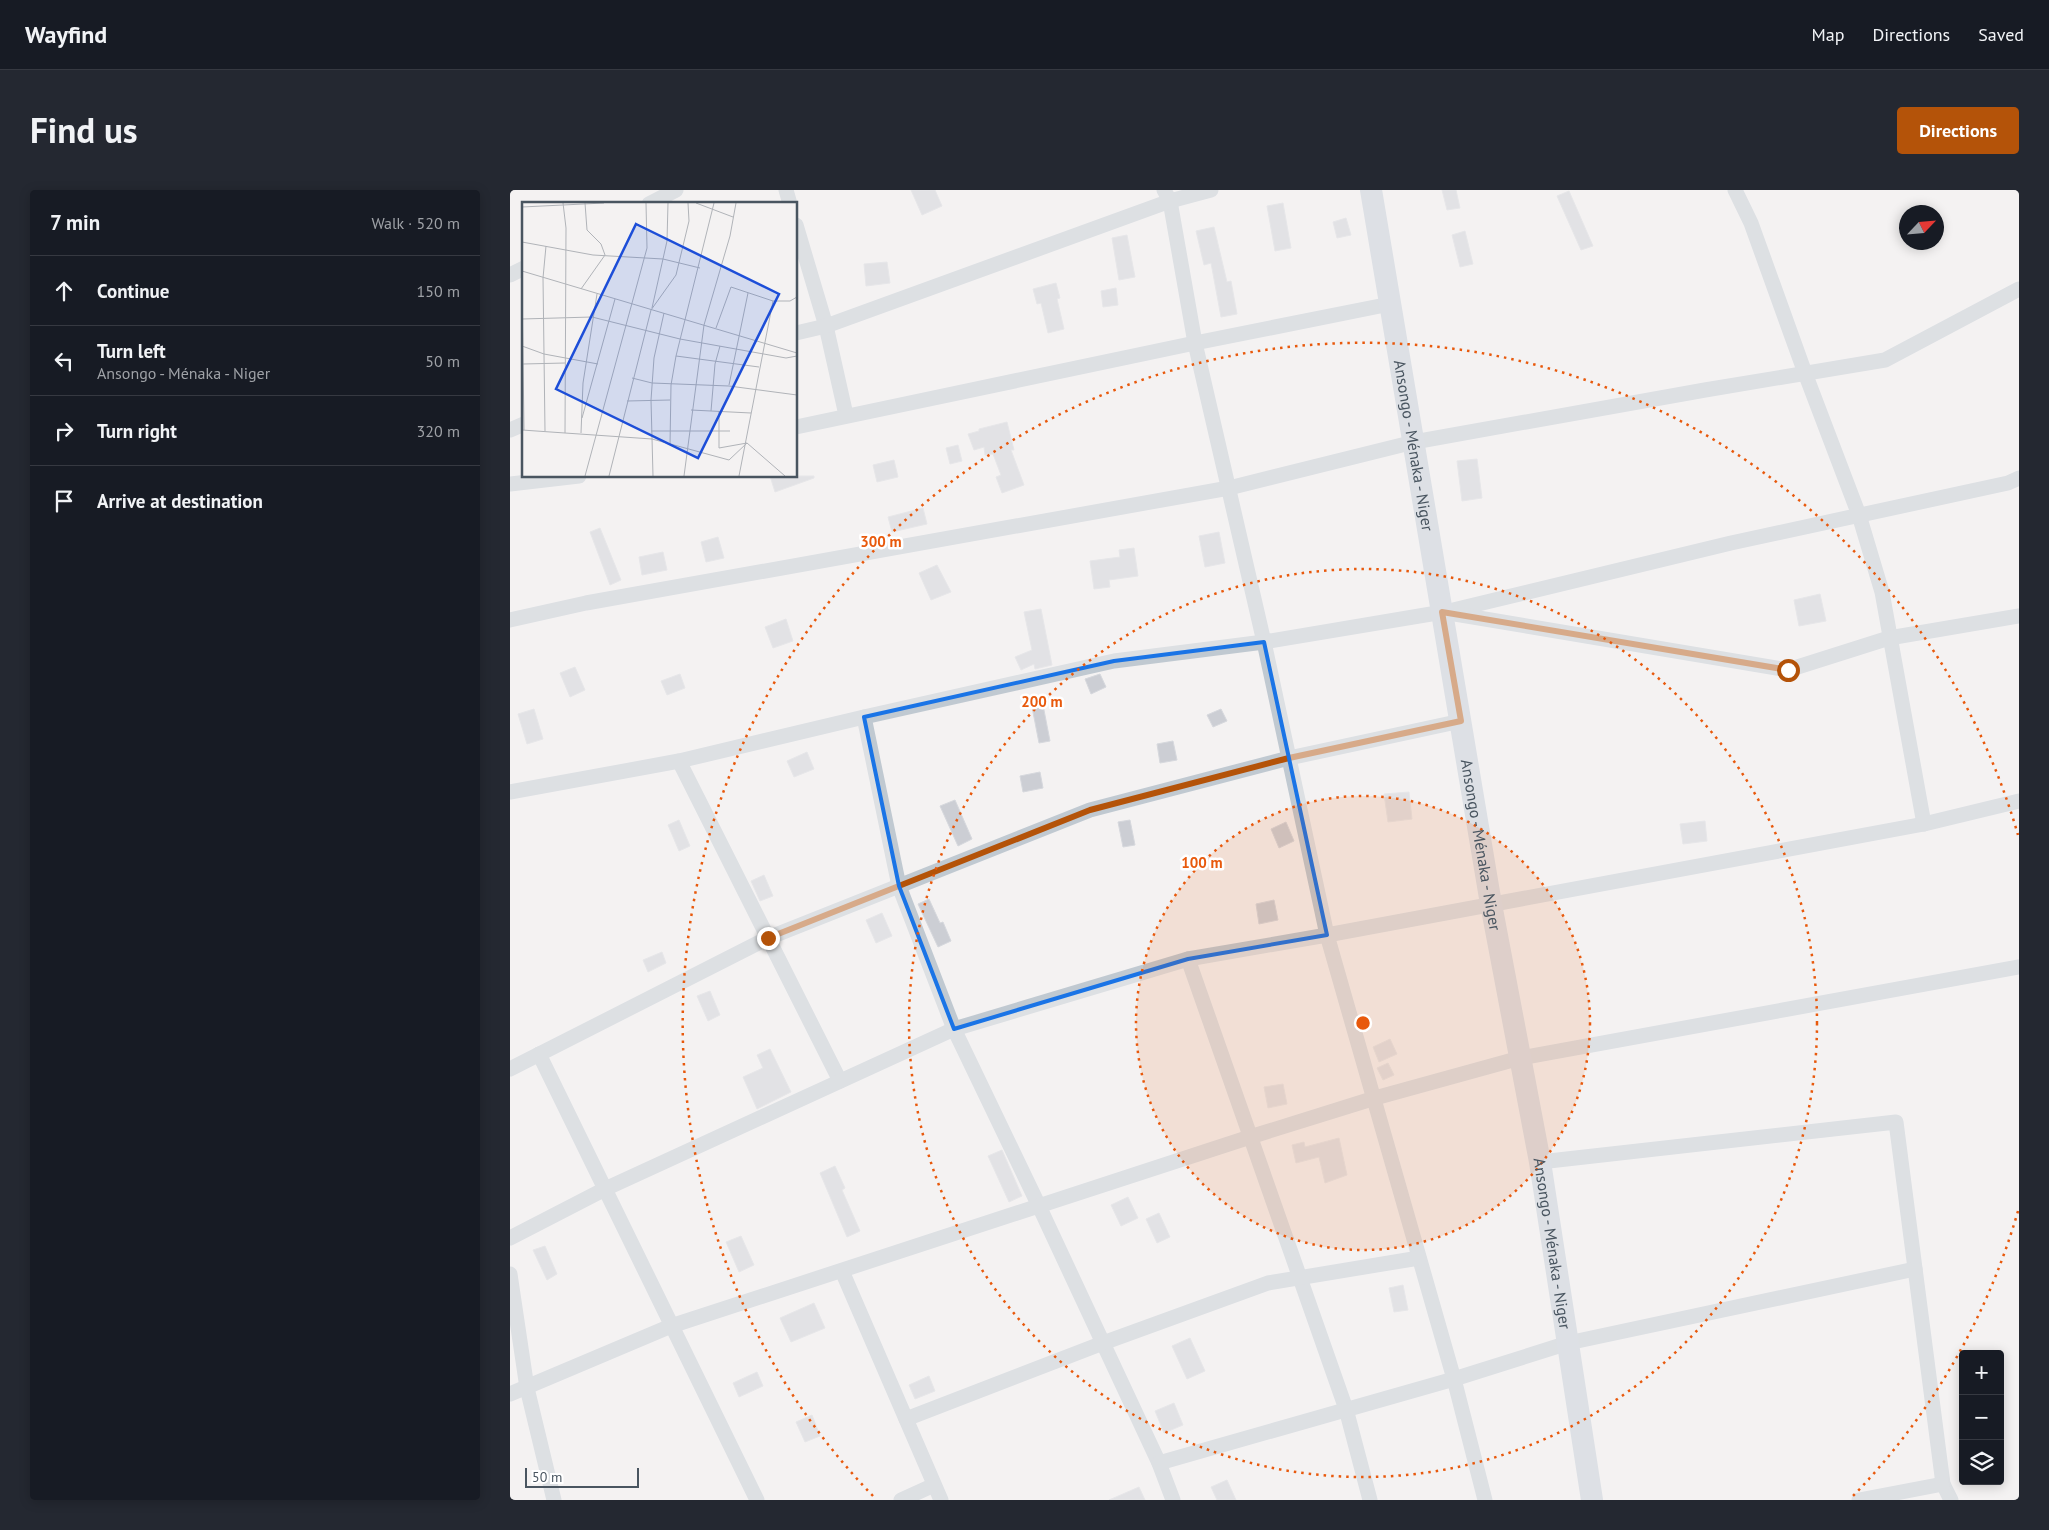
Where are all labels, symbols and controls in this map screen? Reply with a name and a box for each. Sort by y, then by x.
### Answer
text: Wayfind [25,19,107,50]
text: Map [1812,23,1844,46]
text: Directions [1872,23,1950,46]
text: Saved [1978,23,2024,46]
text: Find us [30,107,138,153]
button: Directions [1897,107,2019,154]
inset map [522,202,798,478]
north arrow [1899,205,1944,250]
text: 7 min [50,209,100,236]
text: Walk · 520 m [371,213,460,233]
icon: ahead [50,277,78,305]
text: Continue [97,279,169,303]
text: 150 m [417,281,460,301]
text: Turn left [97,339,166,363]
icon: left [50,347,78,375]
text: 50 m [425,351,460,371]
street label: Ansongo - Ménaka - Niger [1390,358,1438,533]
text: Ansongo - Ménaka - Niger [97,363,270,383]
icon: right [50,417,78,445]
text: Turn right [97,419,177,443]
text: 320 m [417,421,460,441]
icon: arrive [50,487,78,515]
text: Arrive at destination [97,489,263,513]
text: 300 m [860,532,902,551]
route start [1777,659,1800,682]
text: 200 m [1021,692,1063,711]
street label: Ansongo - Ménaka - Niger [1457,758,1506,933]
text: 100 m [1181,853,1223,872]
route end [757,927,780,950]
centre of rings [1354,1014,1372,1032]
street label: Ansongo - Ménaka - Niger [1529,1156,1576,1331]
map controls [1959,1350,2004,1485]
button: + [1959,1350,2004,1395]
button: − [1959,1395,2004,1440]
button: layers [1959,1440,2004,1485]
scale bar [525,1465,639,1488]
text: 50 m [532,1468,562,1486]

